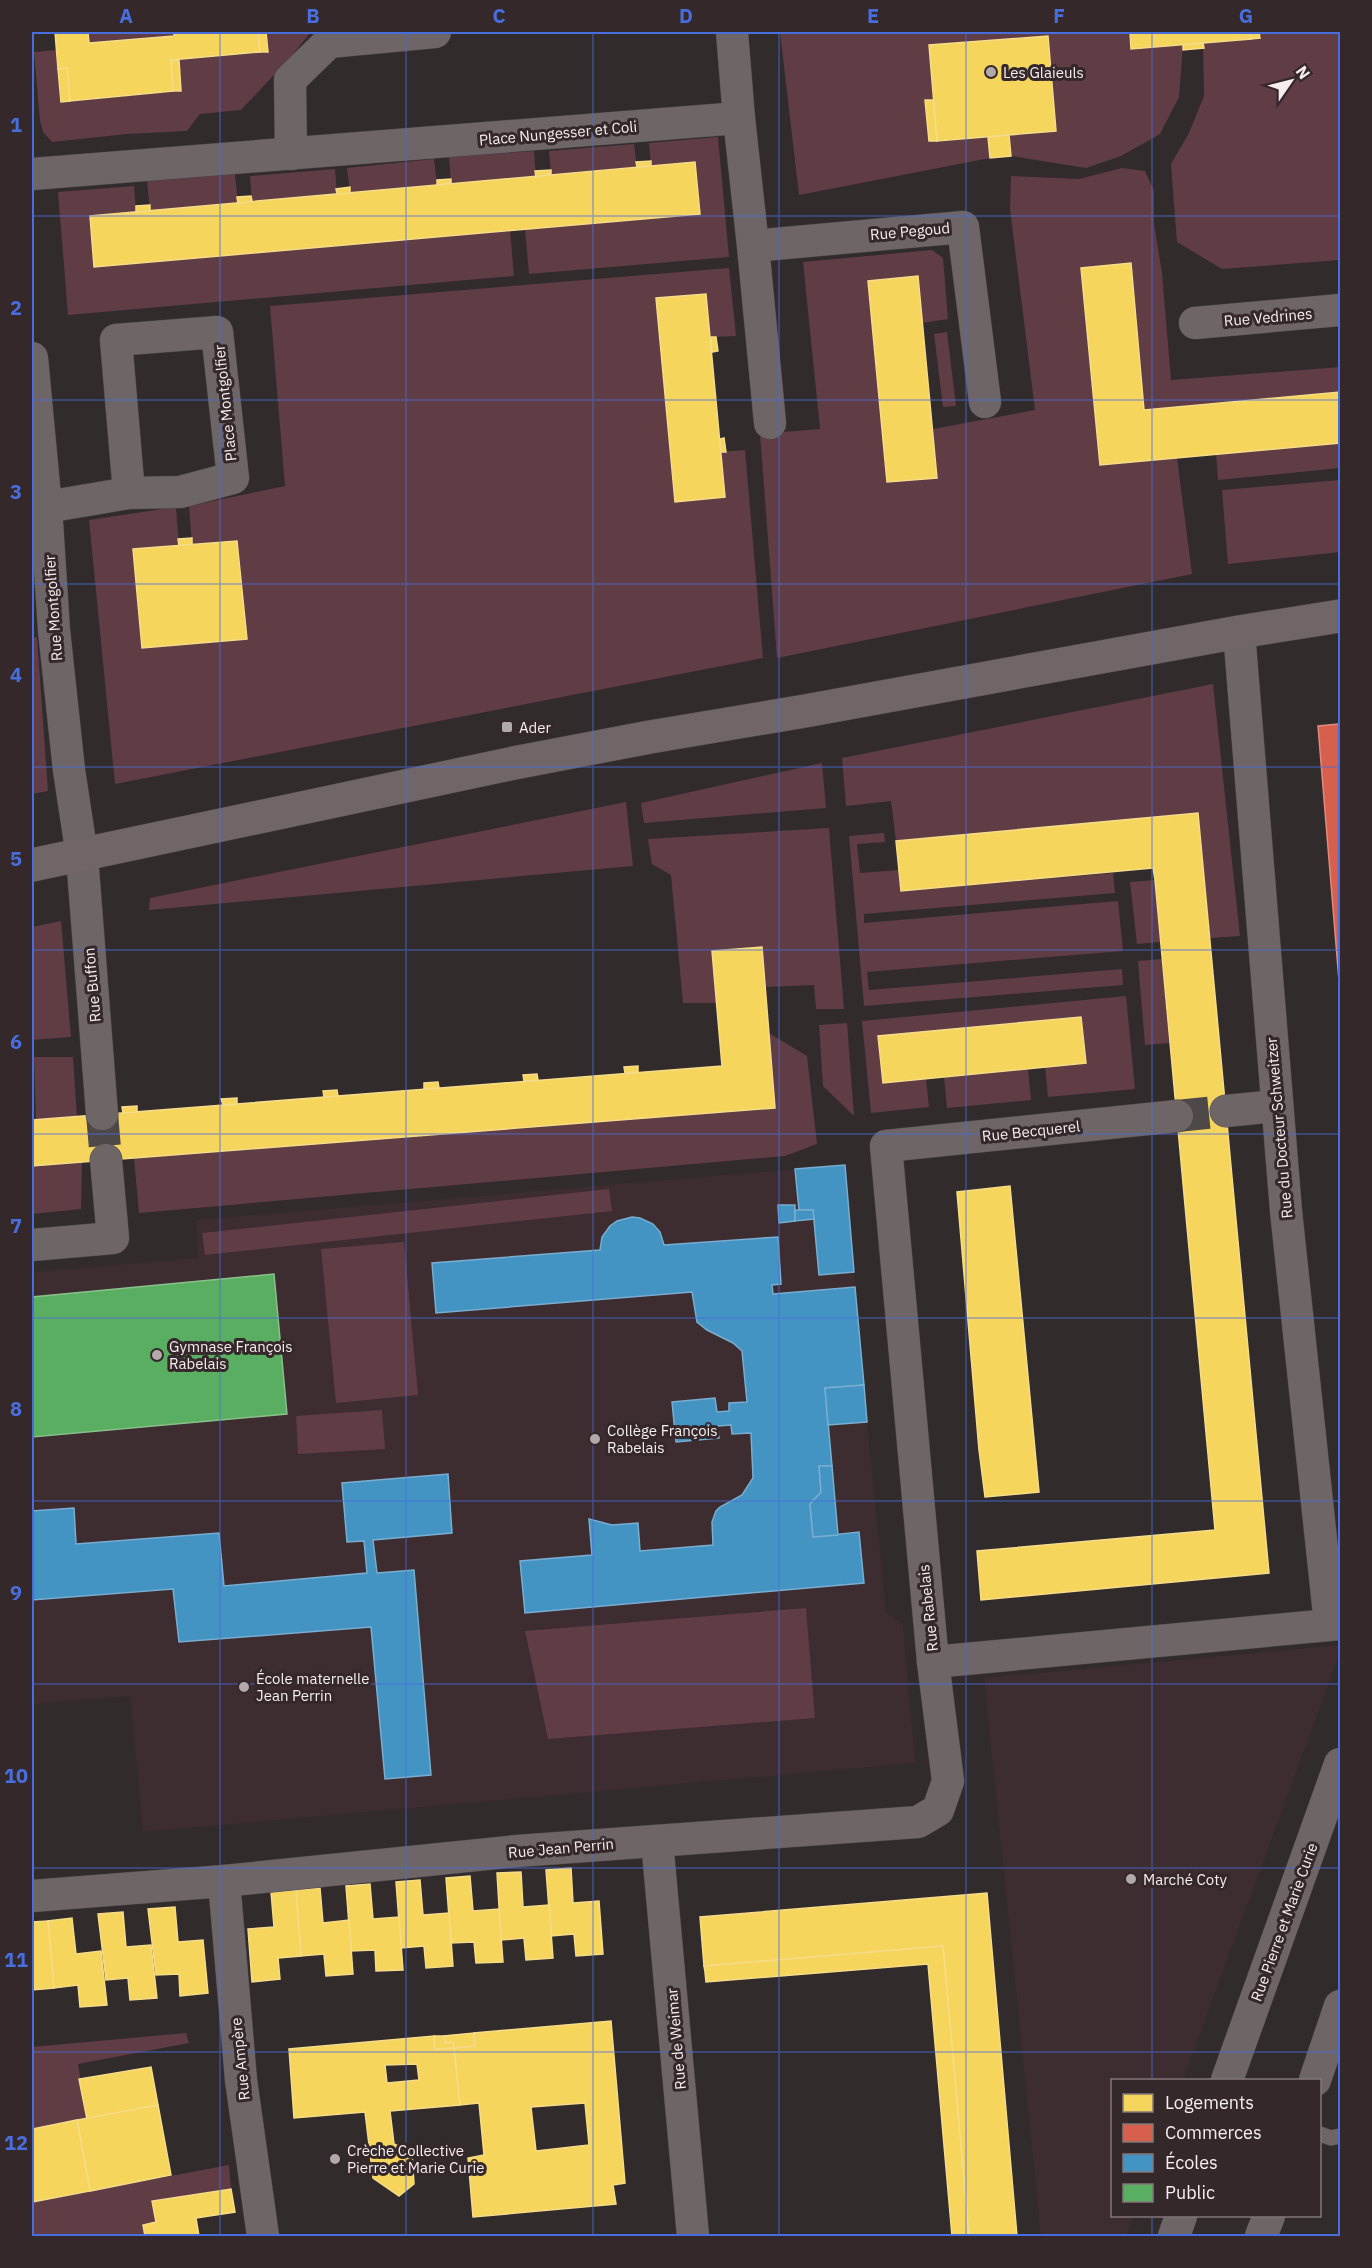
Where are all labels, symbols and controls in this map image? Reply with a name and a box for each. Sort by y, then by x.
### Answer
text: A [119,2,133,29]
text: B [306,2,320,29]
text: C [492,2,506,29]
text: D [679,2,693,29]
text: E [867,2,879,29]
text: F [1053,2,1065,29]
text: G [1239,2,1253,29]
north arrow [1261,51,1321,111]
text: N [1292,62,1315,83]
place label: Les Glaieuls [1003,63,1084,82]
marker: Les Glaieuls [984,65,998,79]
text: 1 [10,111,22,138]
street label: Place Nungesser et Coli [478,117,638,149]
street label: Rue Pegoud [869,218,951,244]
text: 2 [10,294,22,321]
street label: Rue Vedrines [1223,304,1313,330]
street label: Place Montgolfier [209,343,241,462]
text: 3 [10,478,22,505]
street label: Rue Montgolfier [40,554,66,662]
text: 4 [10,661,22,688]
place label: Ader [519,718,552,737]
marker: Ader [500,720,514,734]
text: 5 [10,845,22,872]
street label: Rue Buffon [79,947,105,1023]
text: 6 [10,1028,22,1055]
street label: Rue du Docteur Schweitzer [1262,1036,1296,1219]
street label: Rue Becquerel [981,1116,1081,1146]
text: 7 [10,1212,22,1239]
place label: Gymnase François Rabelais [169,1337,293,1373]
marker: Gymnase François Rabelais [150,1348,164,1362]
text: 8 [10,1395,22,1422]
place label: Collège François Rabelais [607,1421,718,1457]
marker: Collège François Rabelais [588,1432,602,1446]
street label: Rue Rabelais [914,1564,942,1652]
text: 9 [10,1579,22,1606]
place label: École maternelle Jean Perrin [256,1669,369,1705]
marker: École maternelle Jean Perrin [237,1680,251,1694]
text: 10 [4,1762,28,1789]
street label: Rue Jean Perrin [507,1834,615,1862]
street label: Rue Pierre et Marie Curie [1246,1840,1322,2004]
place label: Marché Coty [1143,1870,1227,1889]
marker: Marché Coty [1124,1872,1138,1886]
text: 11 [4,1946,28,1973]
street label: Rue de Weimar [662,1987,690,2091]
street label: Rue Ampère [226,2017,254,2101]
legend [1111,2079,1321,2217]
text: Logements [1165,2091,1254,2114]
text: Commerces [1165,2121,1262,2144]
text: 12 [4,2129,28,2156]
place label: Crèche Collective Pierre et Marie Curie [347,2141,484,2177]
text: Écoles [1165,2151,1218,2174]
marker: Crèche Collective Pierre et Marie Curie [328,2152,342,2166]
text: Public [1165,2181,1215,2204]

